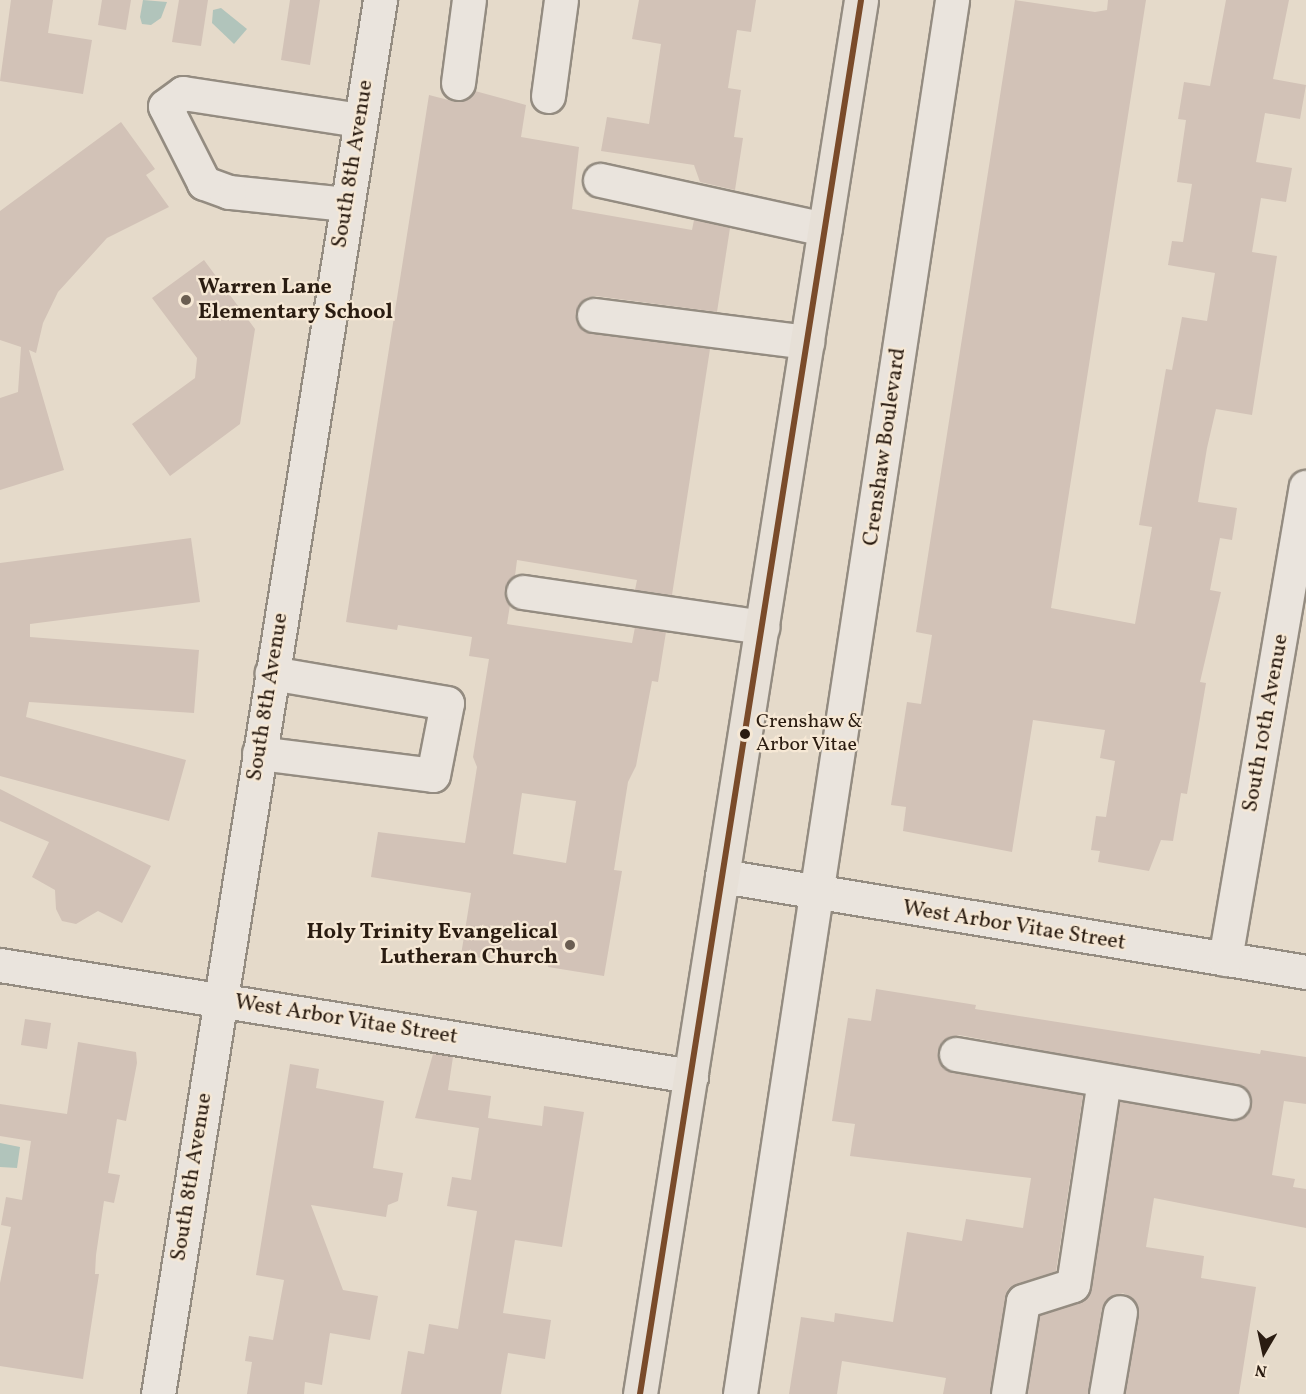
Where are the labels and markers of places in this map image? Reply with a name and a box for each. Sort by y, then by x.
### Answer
place label: Warren Lane Elementary School [198,274,393,326]
marker: Warren Lane Elementary School [179,293,193,307]
place label: Crenshaw & Arbor Vitae [756,710,863,757]
marker: Crenshaw & Arbor Vitae [739,728,751,740]
place label: Holy Trinity Evangelical Lutheran Church [305,919,558,970]
marker: Holy Trinity Evangelical Lutheran Church [563,938,577,952]

